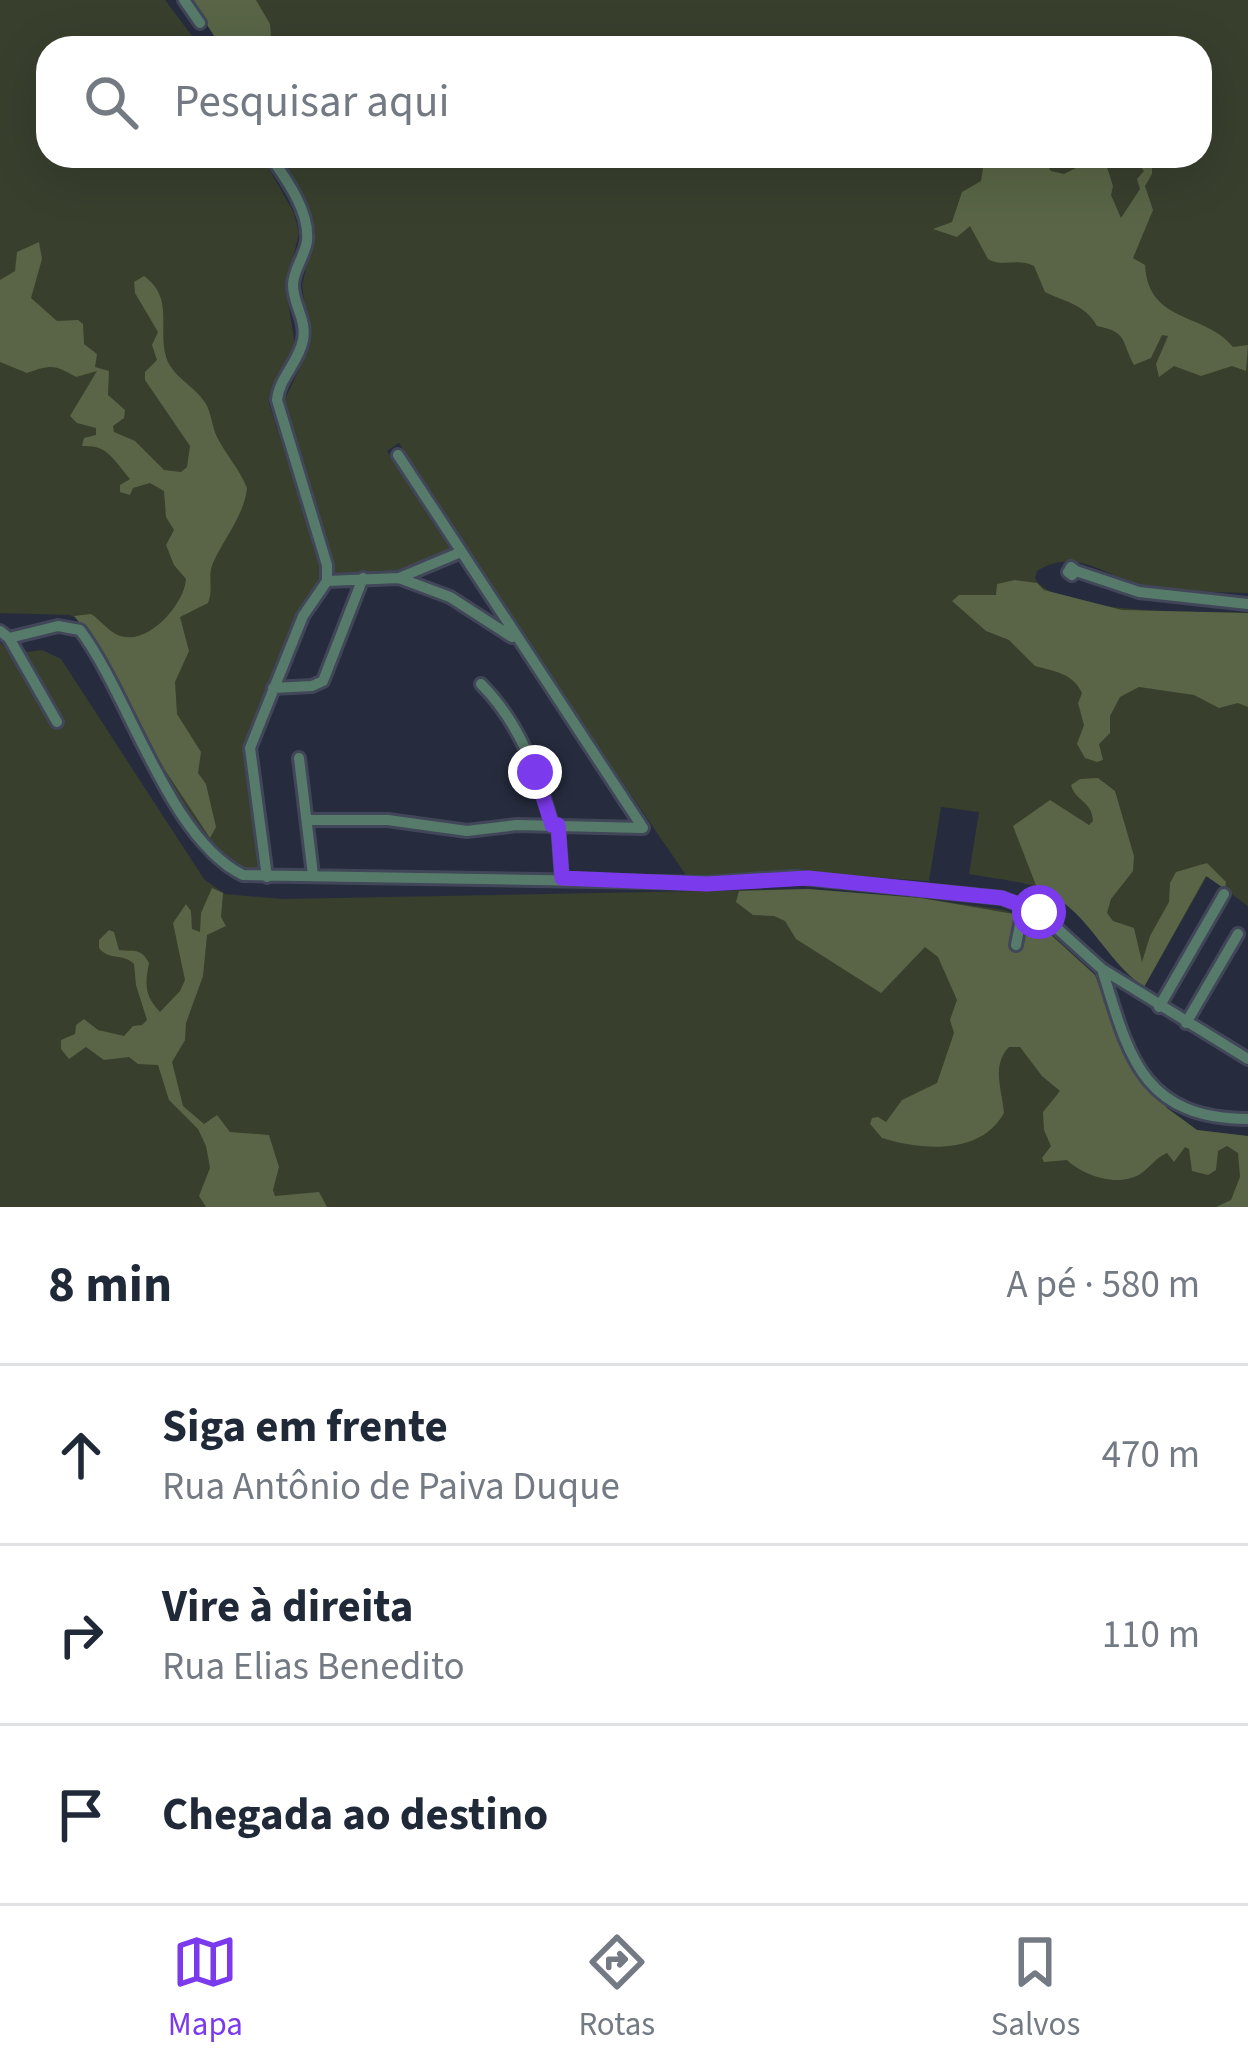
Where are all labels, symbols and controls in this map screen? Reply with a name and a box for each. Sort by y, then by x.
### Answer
search box [36,36,1212,168]
icon: search [78,69,144,135]
text: Pesquisar aqui [174,70,449,134]
route end [508,745,562,799]
route start [1012,885,1066,939]
text: 8 min [48,1249,172,1321]
text: A pé · 580 m [1006,1257,1200,1313]
text: Siga em frente [162,1395,448,1459]
icon: ahead [48,1422,114,1488]
text: 470 m [1102,1427,1200,1483]
text: Rua Antônio de Paiva Duque [162,1459,620,1515]
text: Vire à direita [162,1575,413,1639]
icon: right [48,1602,114,1668]
text: 110 m [1102,1607,1200,1663]
text: Rua Elias Benedito [162,1639,465,1695]
icon: arrive [48,1782,114,1848]
text: Chegada ao destino [162,1783,548,1847]
tab: Mapa [168,1929,243,2048]
tab: Rotas [578,1929,655,2048]
tab: Salvos [991,1929,1080,2048]

